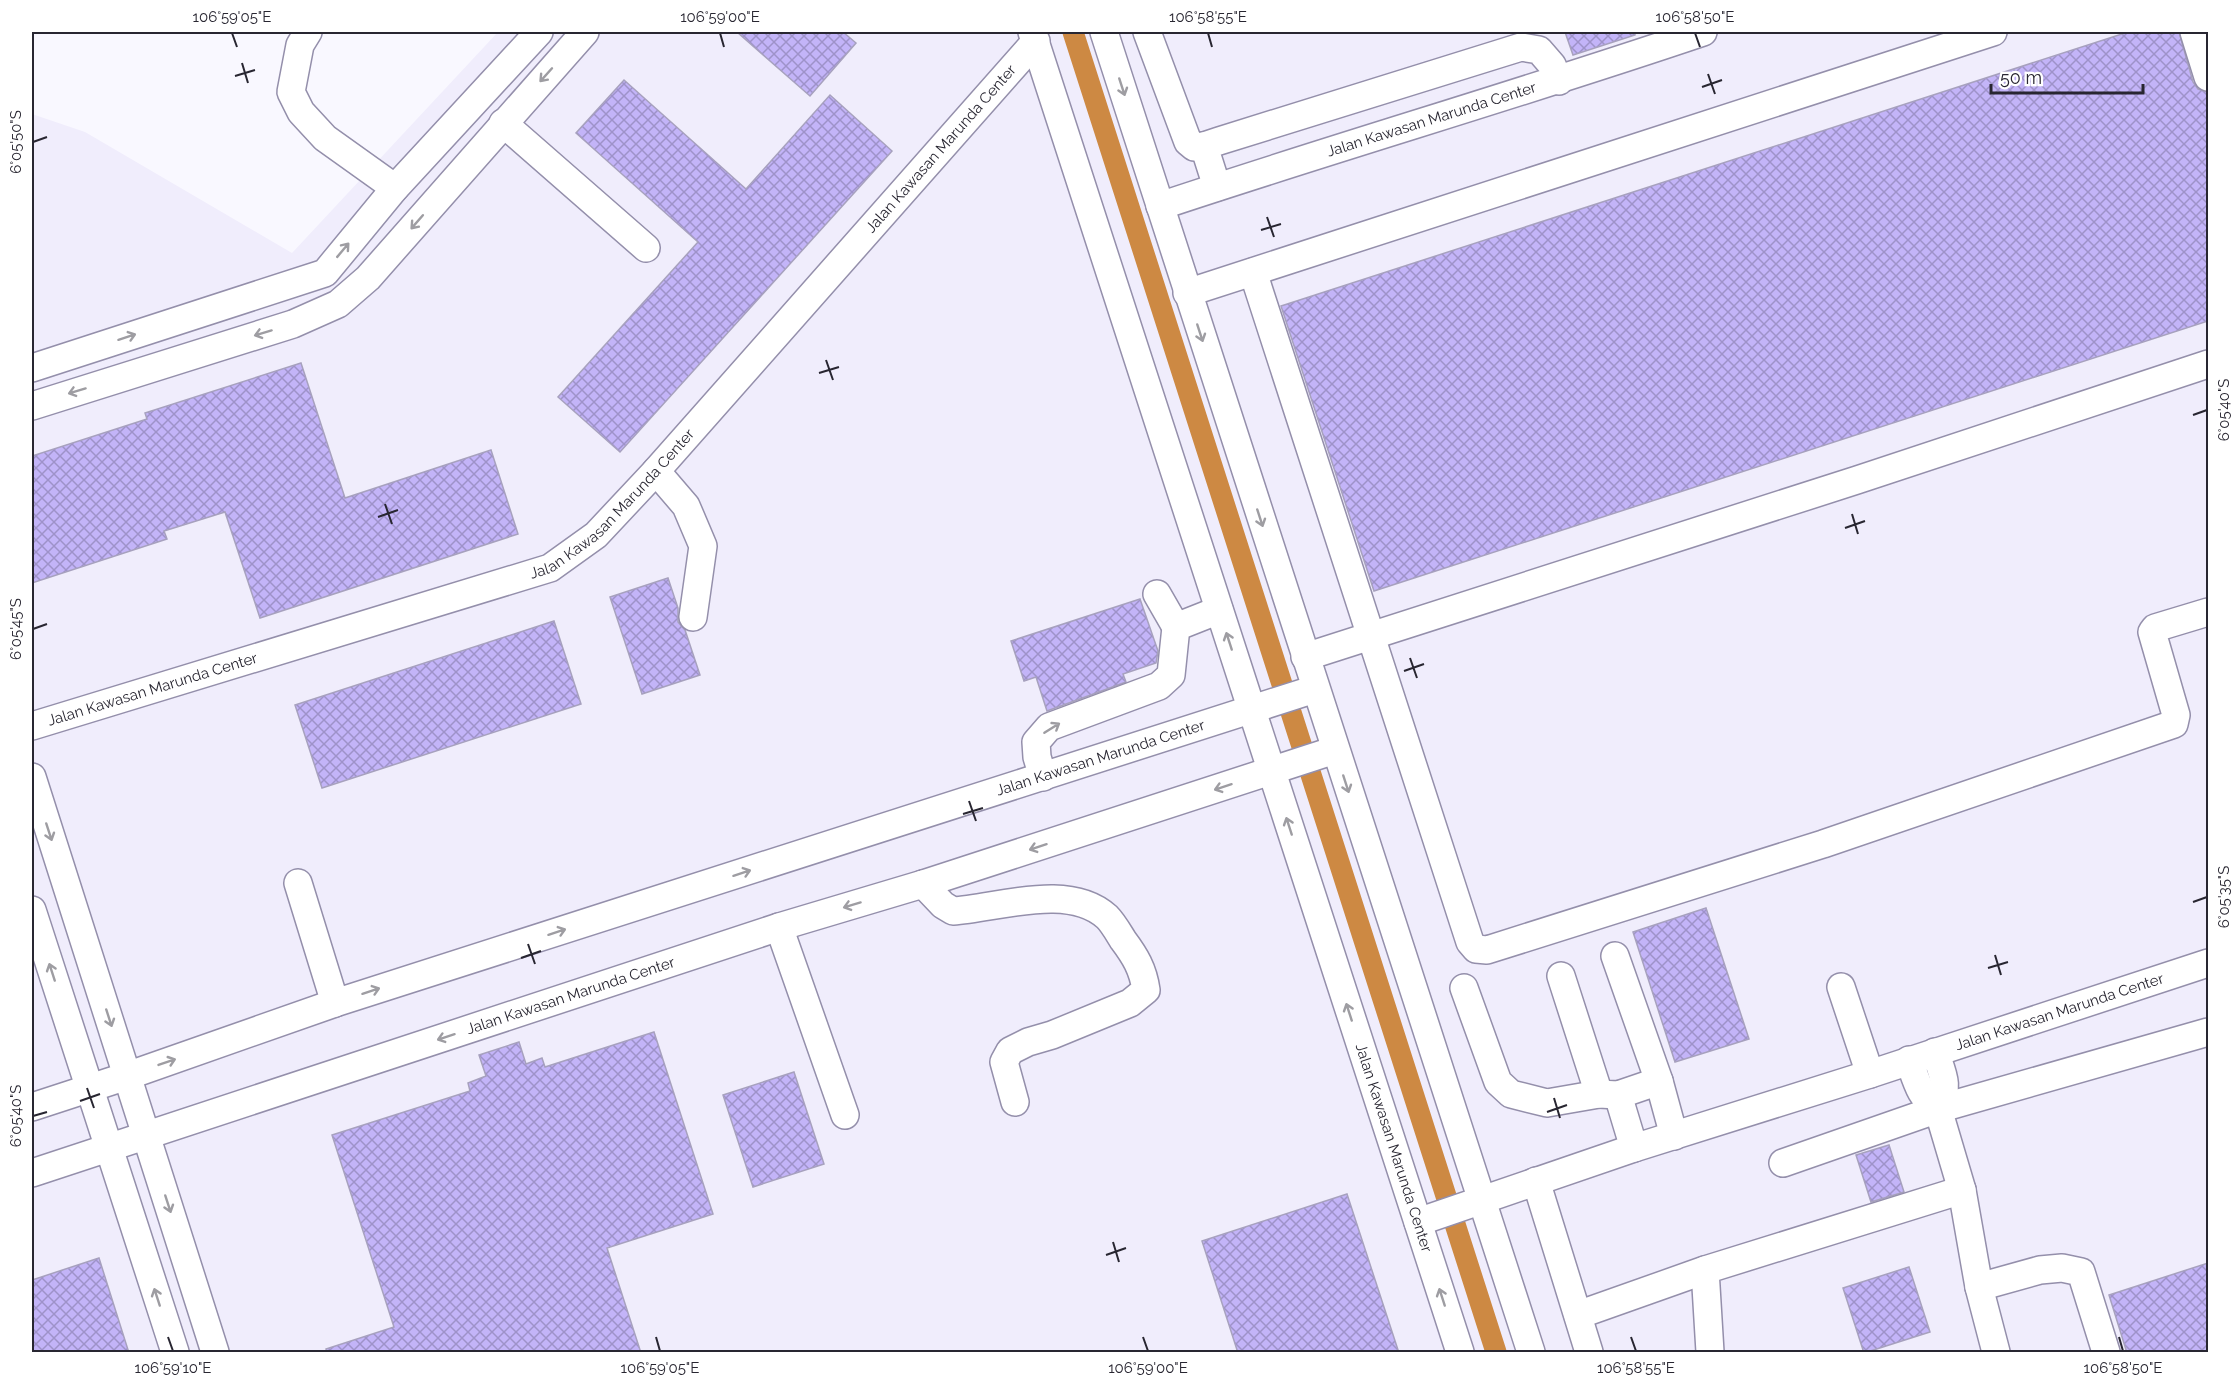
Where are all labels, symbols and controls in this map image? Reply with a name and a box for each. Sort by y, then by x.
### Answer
text: 106°59'05"E [193,8,271,26]
text: 106°59'00"E [680,8,760,26]
text: 106°58'55"E [1169,8,1247,26]
text: 106°58'50"E [1656,8,1734,26]
scale bar [1991,57,2142,95]
street label: Jalan Kawasan Marunda Center [862,60,1020,236]
one-way arrow [539,67,553,82]
text: 50 m [2000,67,2042,88]
one-way arrow [1117,77,1128,96]
street label: Jalan Kawasan Marunda Center [1325,78,1539,161]
text: 6°05'50"S [7,110,25,174]
one-way arrow [410,214,424,229]
one-way arrow [337,242,350,258]
one-way arrow [1195,323,1206,342]
one-way arrow [254,328,273,339]
one-way arrow [117,331,136,342]
text: 6°05'40"S [2215,379,2233,441]
one-way arrow [68,386,87,397]
street label: Jalan Kawasan Marunda Center [528,425,698,583]
one-way arrow [1255,508,1266,527]
text: 6°05'45"S [7,598,25,660]
one-way arrow [1223,632,1234,651]
street label: Jalan Kawasan Marunda Center [45,649,260,730]
street label: Jalan Kawasan Marunda Center [994,716,1208,800]
one-way arrow [1044,721,1061,734]
one-way arrow [1342,774,1353,793]
one-way arrow [1214,782,1233,793]
one-way arrow [1283,817,1294,836]
one-way arrow [45,822,56,841]
one-way arrow [1029,842,1048,853]
text: 6°05'35"S [2215,866,2233,928]
one-way arrow [732,867,751,878]
one-way arrow [843,900,862,911]
one-way arrow [547,926,566,937]
street label: Jalan Kawasan Marunda Center [464,953,678,1038]
one-way arrow [45,963,56,982]
street label: Jalan Kawasan Marunda Center [1953,969,2167,1054]
one-way arrow [361,985,380,996]
one-way arrow [1343,1003,1354,1022]
one-way arrow [104,1008,115,1027]
one-way arrow [437,1032,456,1043]
street label: Jalan Kawasan Marunda Center [1352,1041,1436,1255]
one-way arrow [157,1056,176,1067]
text: 6°05'40"S [7,1085,25,1147]
one-way arrow [163,1194,174,1213]
one-way arrow [151,1288,162,1307]
one-way arrow [1436,1288,1447,1307]
text: 106°59'10"E [134,1359,212,1377]
text: 106°59'05"E [621,1359,699,1377]
text: 106°59'00"E [1108,1359,1188,1377]
text: 106°58'55"E [1597,1359,1675,1377]
text: 106°58'50"E [2084,1359,2162,1377]

